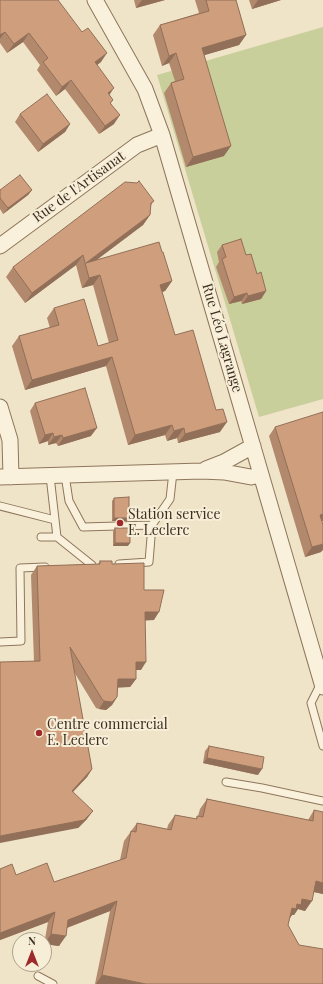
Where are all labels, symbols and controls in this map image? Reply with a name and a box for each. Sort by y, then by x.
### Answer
street label: Rue de l'Artisanat [30,148,128,226]
street label: Rue Léo Lagrange [198,282,246,394]
place label: Station service E. Leclerc [128,507,220,540]
marker: Station service E. Leclerc [115,518,125,528]
place label: Centre commercial E. Leclerc [47,717,168,750]
marker: Centre commercial E. Leclerc [34,728,44,738]
north arrow [12,932,52,972]
text: N [28,933,36,948]

